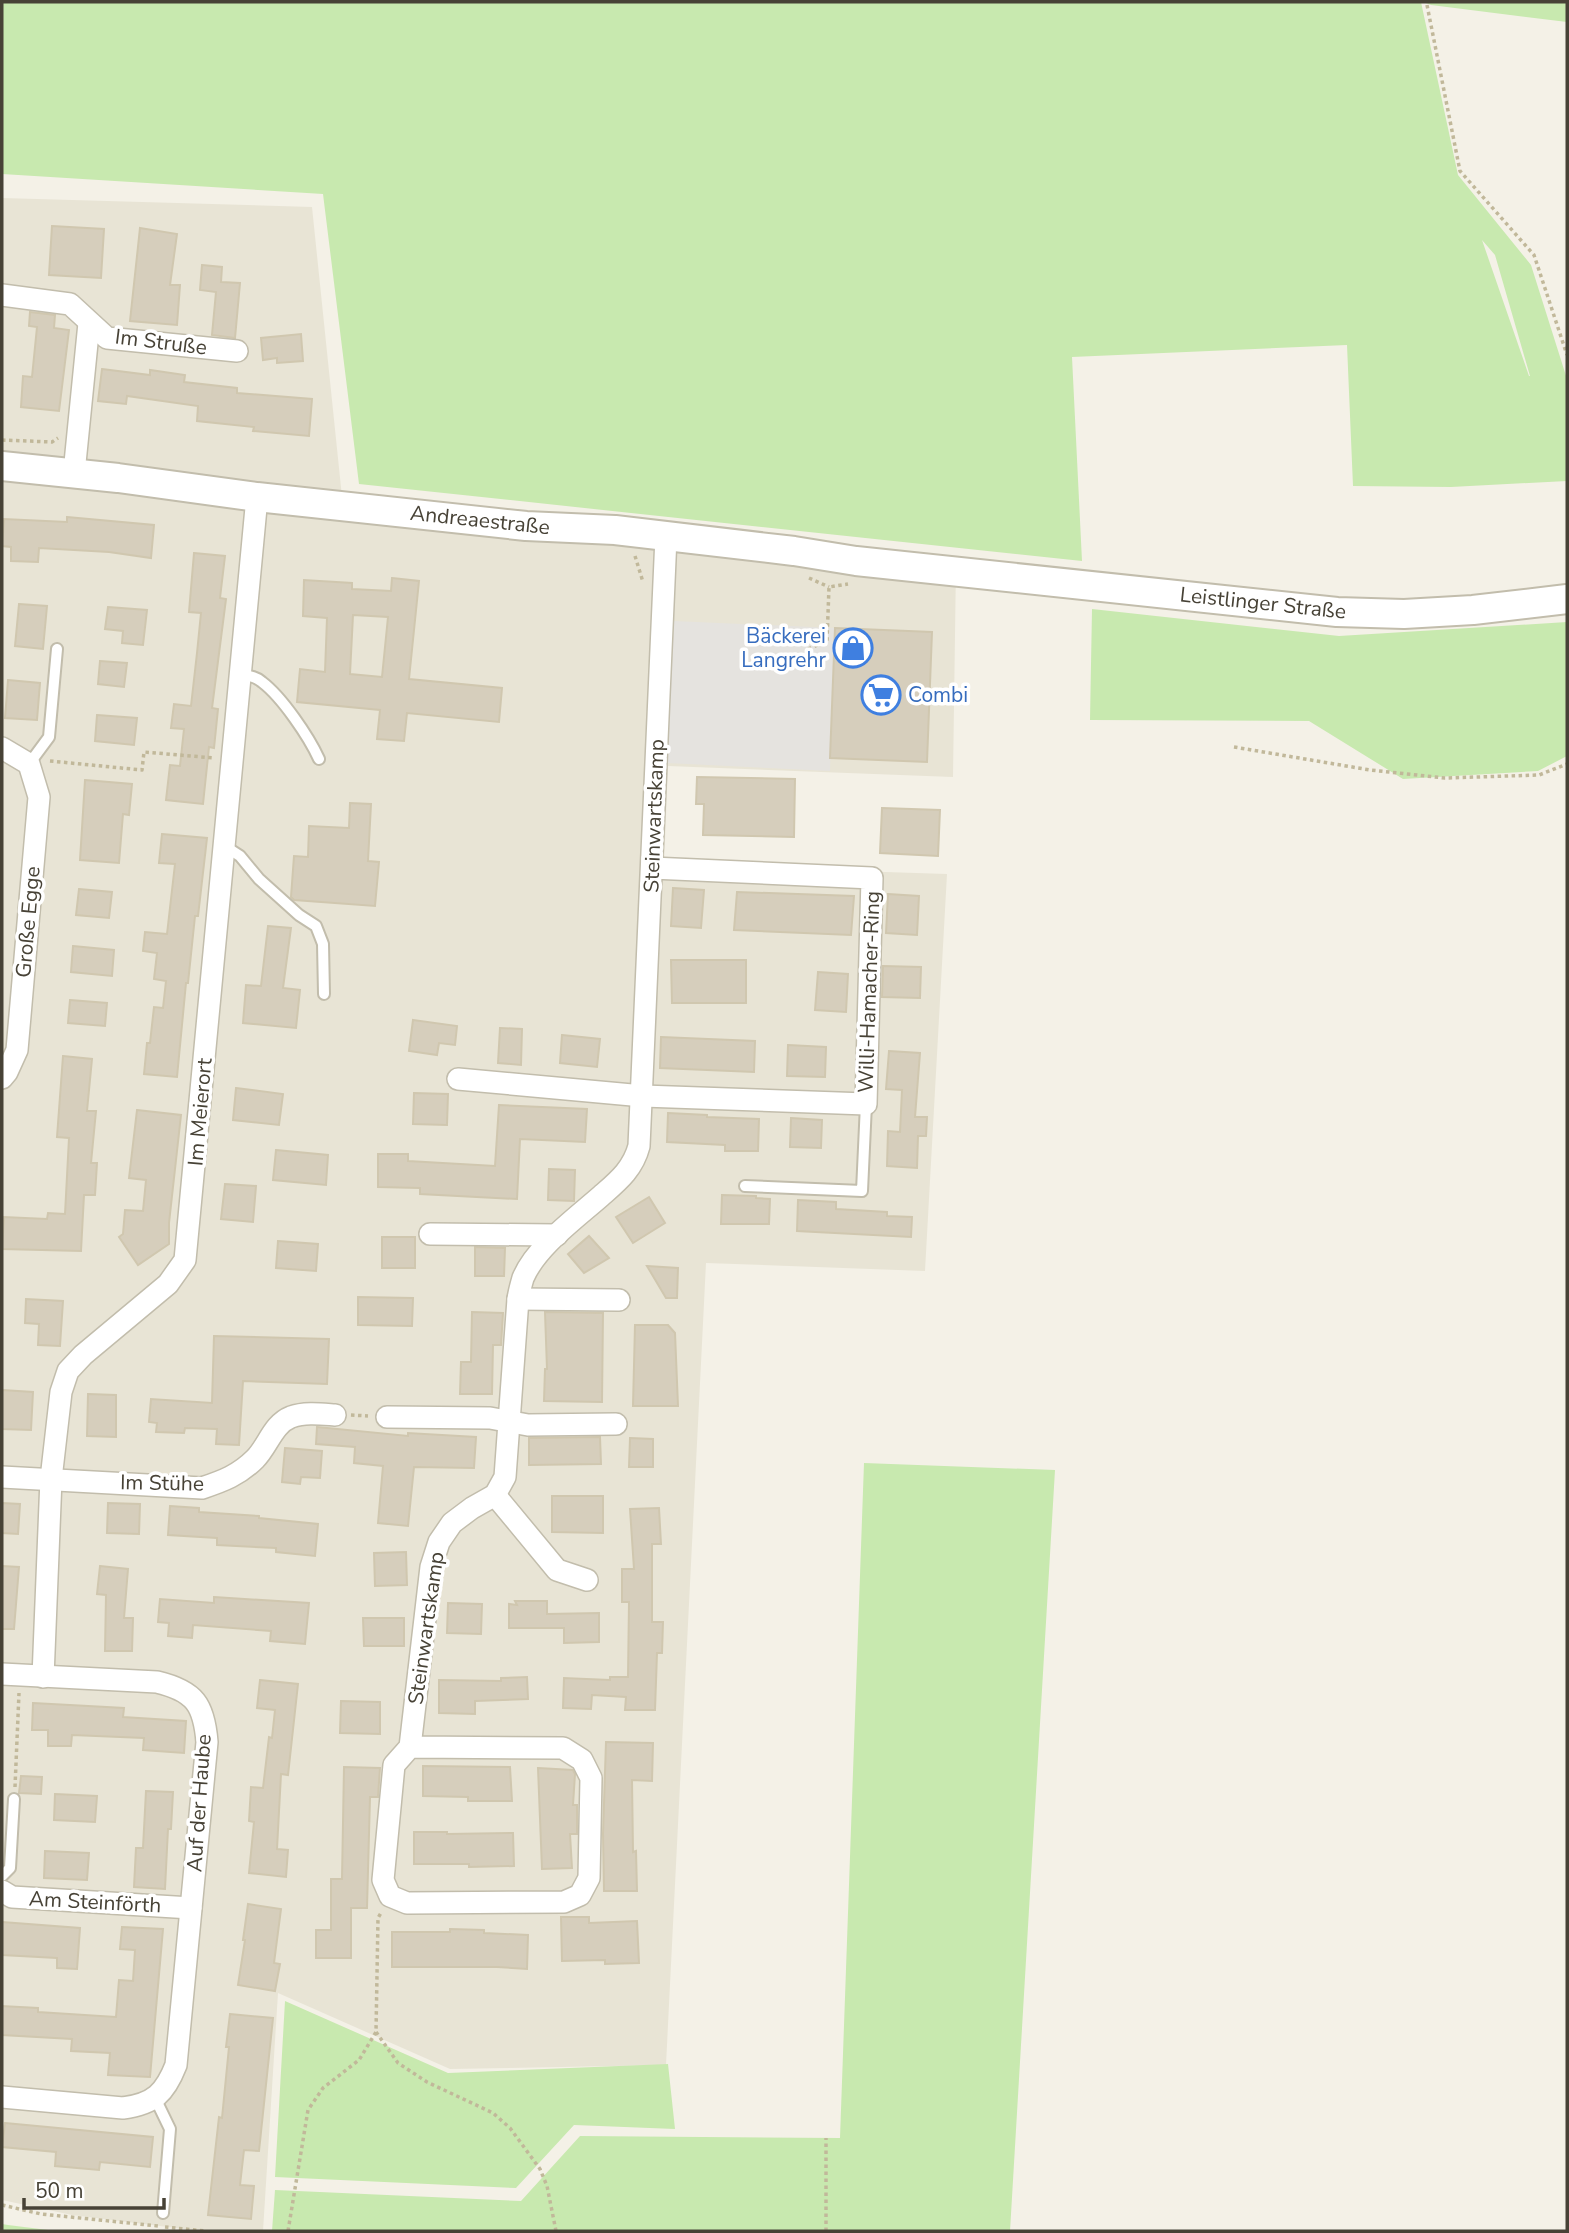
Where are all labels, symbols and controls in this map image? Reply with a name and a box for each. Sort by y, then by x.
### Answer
street label: Im Struße [113,322,209,362]
street label: Andreaestraße [409,499,551,541]
street label: Leistlinger Straße [1179,580,1347,626]
place label: Bäckerei Langrehr [741,622,826,674]
shop icon: Bäckerei Langrehr [832,627,874,669]
supermarket icon: Combi [860,674,902,716]
place label: Combi [908,681,968,709]
street label: Steinwartskamp [637,739,671,893]
street label: Große Egge [9,865,47,979]
street label: Willi-Hamacher-Ring [851,890,887,1094]
street label: Im Meierort [181,1056,219,1167]
street label: Im Stühe [120,1468,204,1498]
street label: Steinwartskamp [401,1550,451,1706]
street label: Auf der Haube [180,1733,218,1873]
street label: Am Steinförth [28,1885,162,1919]
scale bar [24,2166,164,2210]
text: 50 m [35,2177,84,2205]

